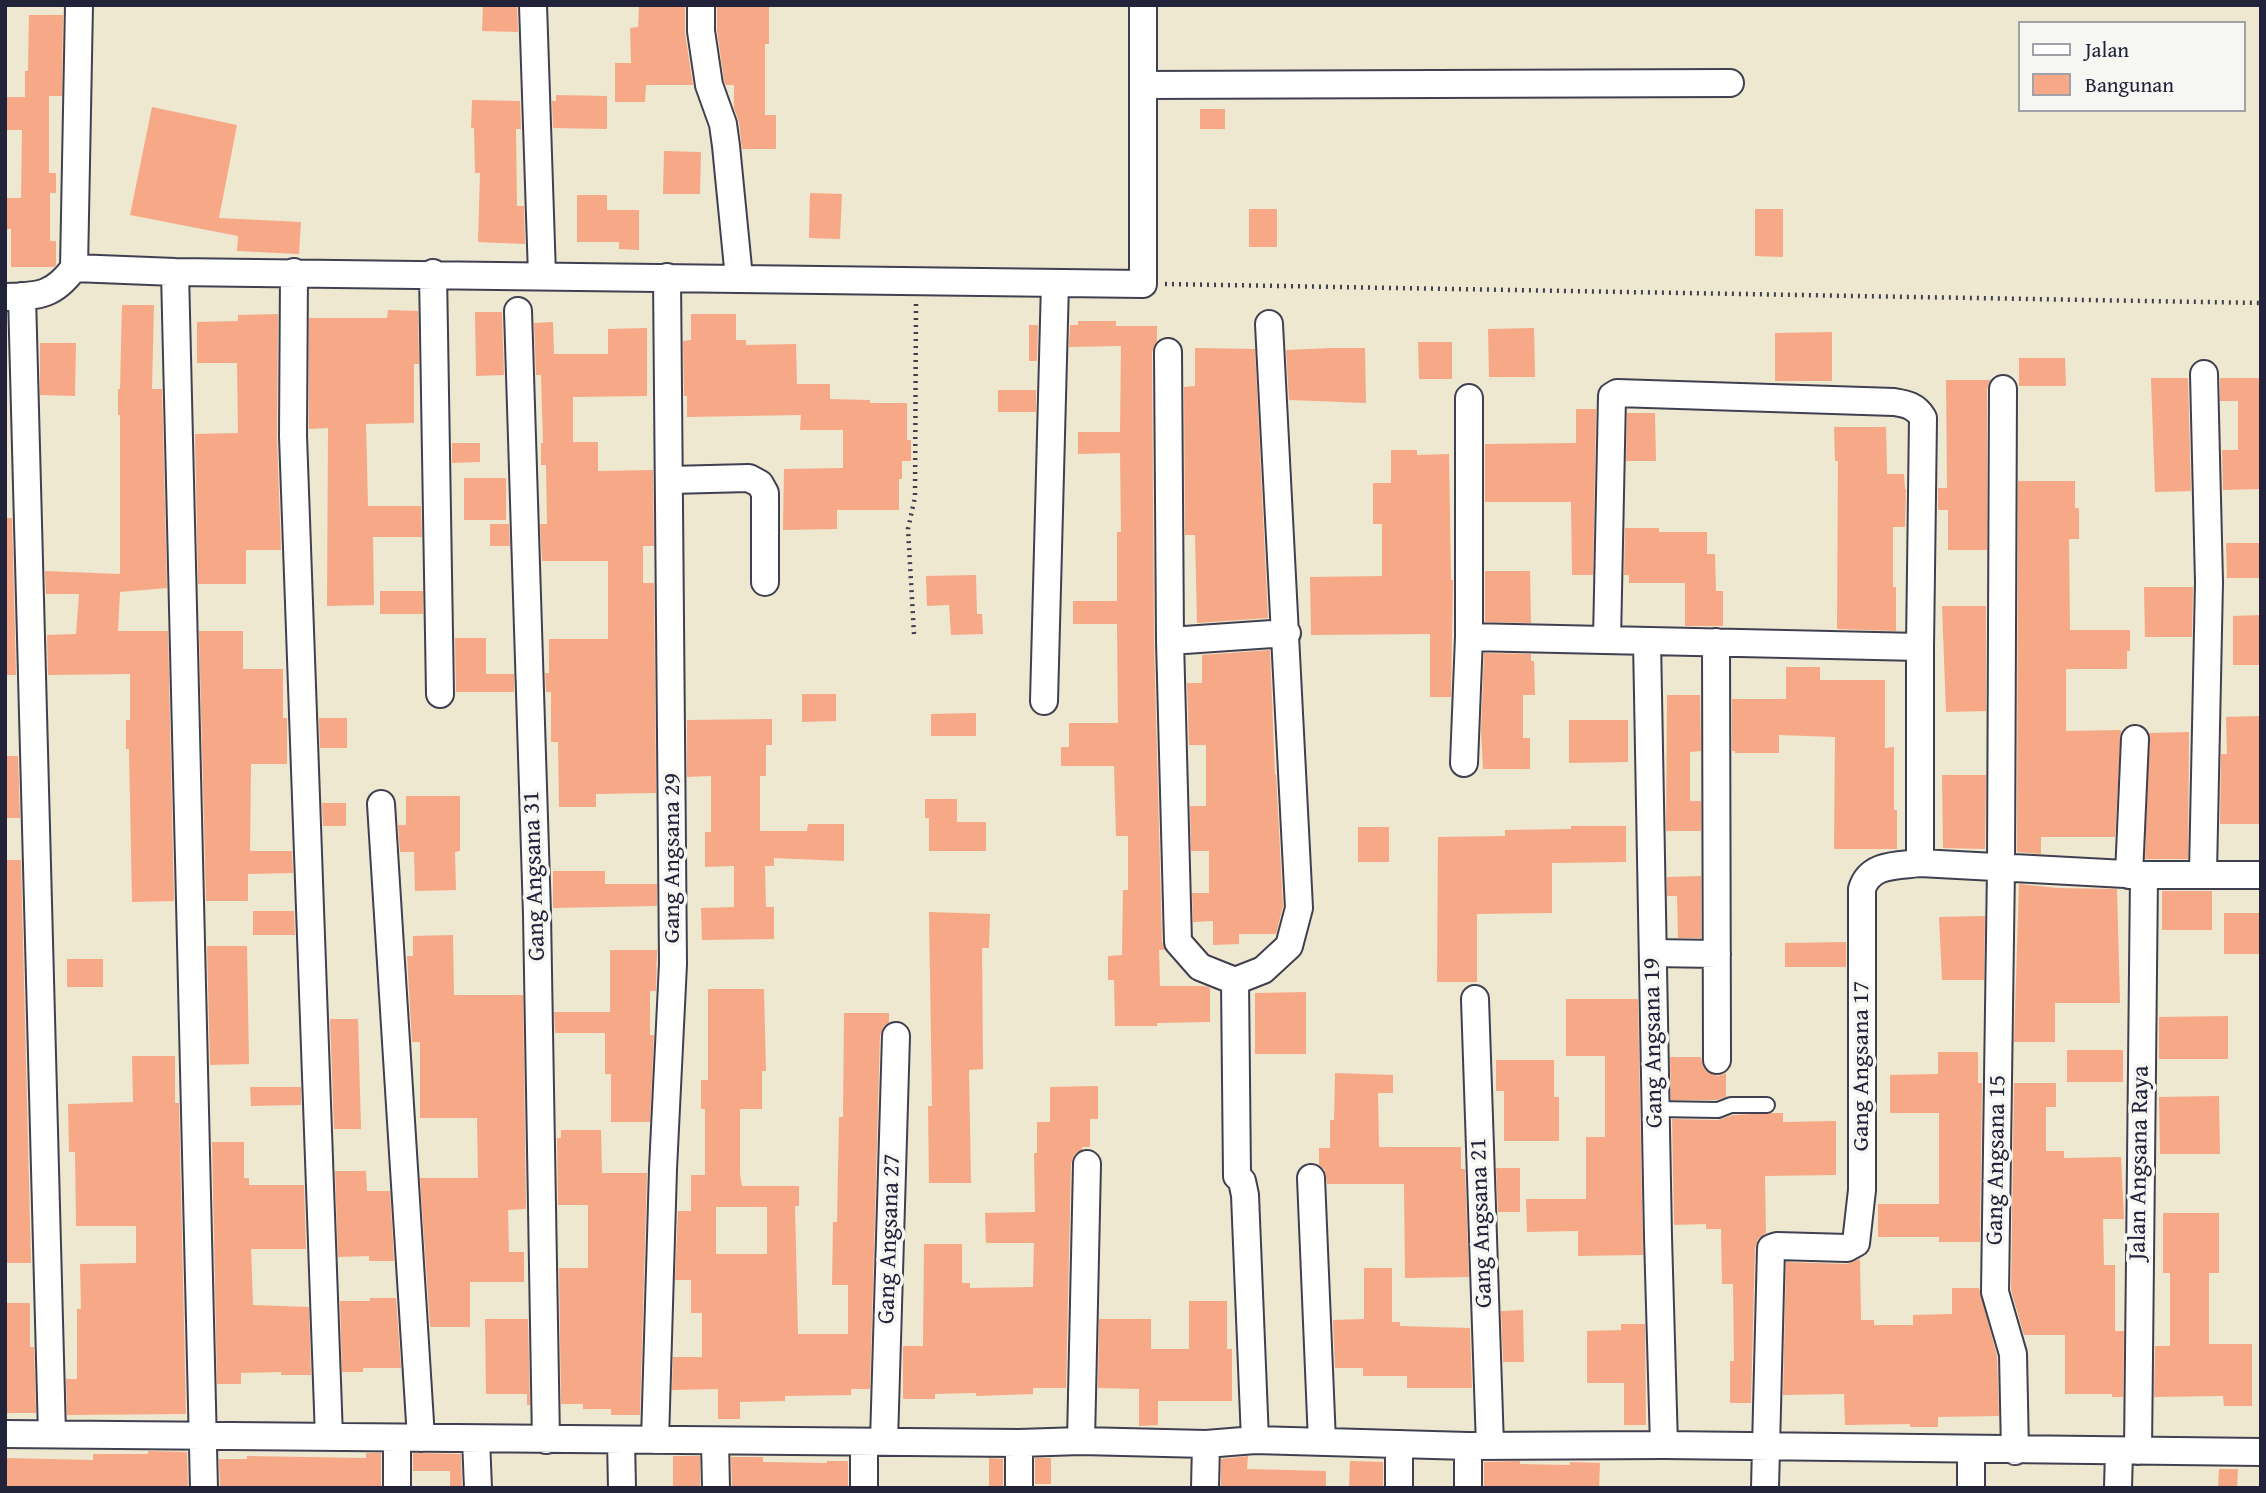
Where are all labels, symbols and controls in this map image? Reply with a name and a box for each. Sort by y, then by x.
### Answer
legend [2018,21,2245,112]
text: Jalan [2085,34,2129,65]
text: Bangunan [2085,69,2174,100]
street label: Gang Angsana 29 [659,773,687,943]
street label: Gang Angsana 31 [518,790,552,962]
street label: Gang Angsana 19 [1638,958,1670,1128]
street label: Gang Angsana 17 [1848,981,1876,1151]
street label: Jalan Angsana Raya [2124,1065,2156,1261]
street label: Gang Angsana 15 [1981,1075,2013,1245]
street label: Gang Angsana 21 [1465,1137,1499,1309]
street label: Gang Angsana 27 [873,1153,907,1325]

